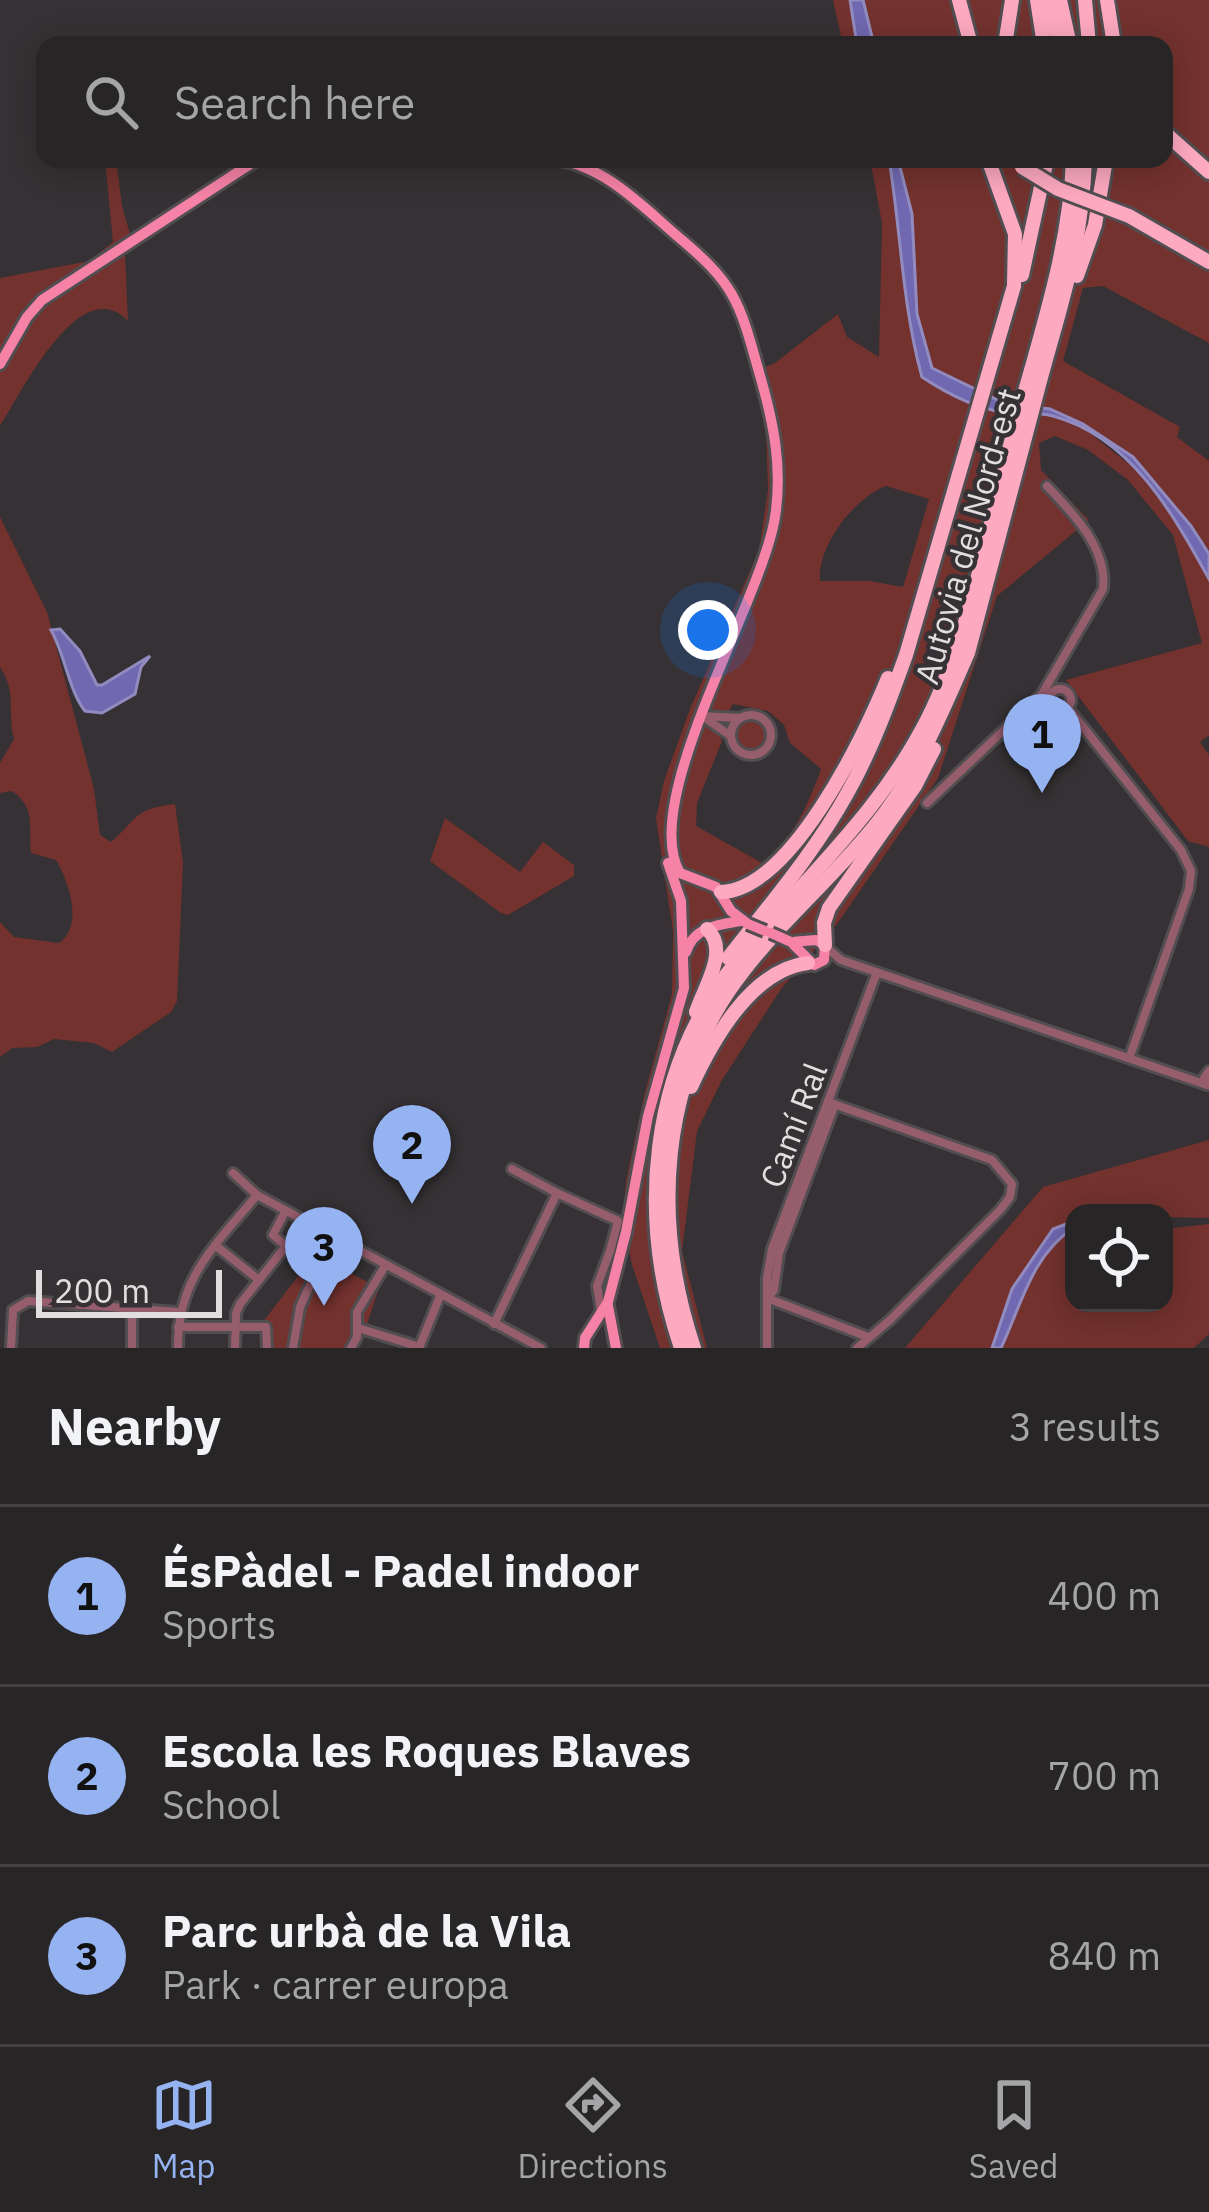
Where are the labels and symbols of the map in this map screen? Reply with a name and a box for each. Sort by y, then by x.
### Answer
street label: Autovia del Nord-est [904,383,1030,689]
your location [678,600,738,660]
pin: 1 [1003,694,1081,793]
street label: Camí Ral [750,1056,836,1194]
pin: 2 [373,1105,451,1204]
pin: 3 [285,1207,363,1306]
scale bar [36,1264,222,1317]

